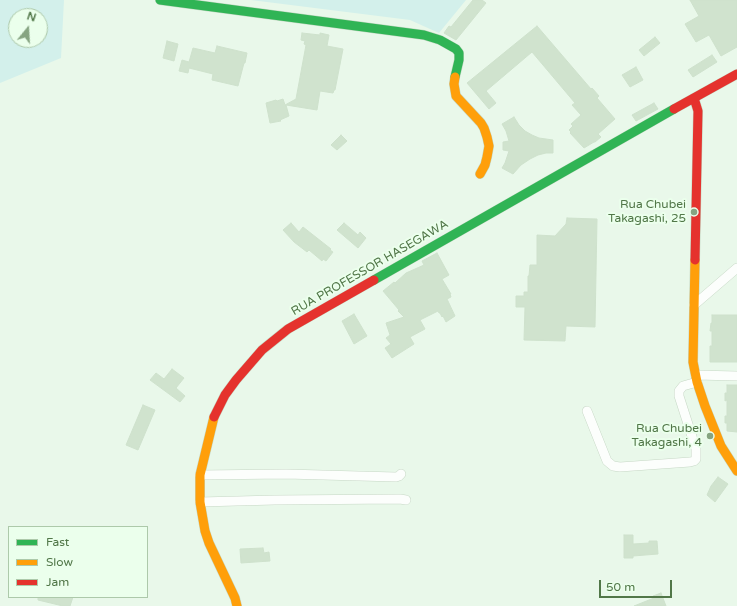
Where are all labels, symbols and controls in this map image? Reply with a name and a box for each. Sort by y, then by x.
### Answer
north arrow [8,8,48,48]
text: N [25,10,38,25]
place label: Rua Chubei Takagashi, 25 [608,198,686,226]
marker: Rua Chubei Takagashi, 25 [689,207,699,217]
street label: RUA PROFESSOR HASEGAWA [289,217,451,319]
place label: Rua Chubei Takagashi, 4 [632,422,702,450]
marker: Rua Chubei Takagashi, 4 [705,431,715,441]
legend [8,526,148,598]
text: Fast [46,535,69,549]
text: Slow [46,555,73,569]
scale bar [601,572,674,598]
text: Jam [46,575,69,589]
text: 50 m [606,580,635,594]

